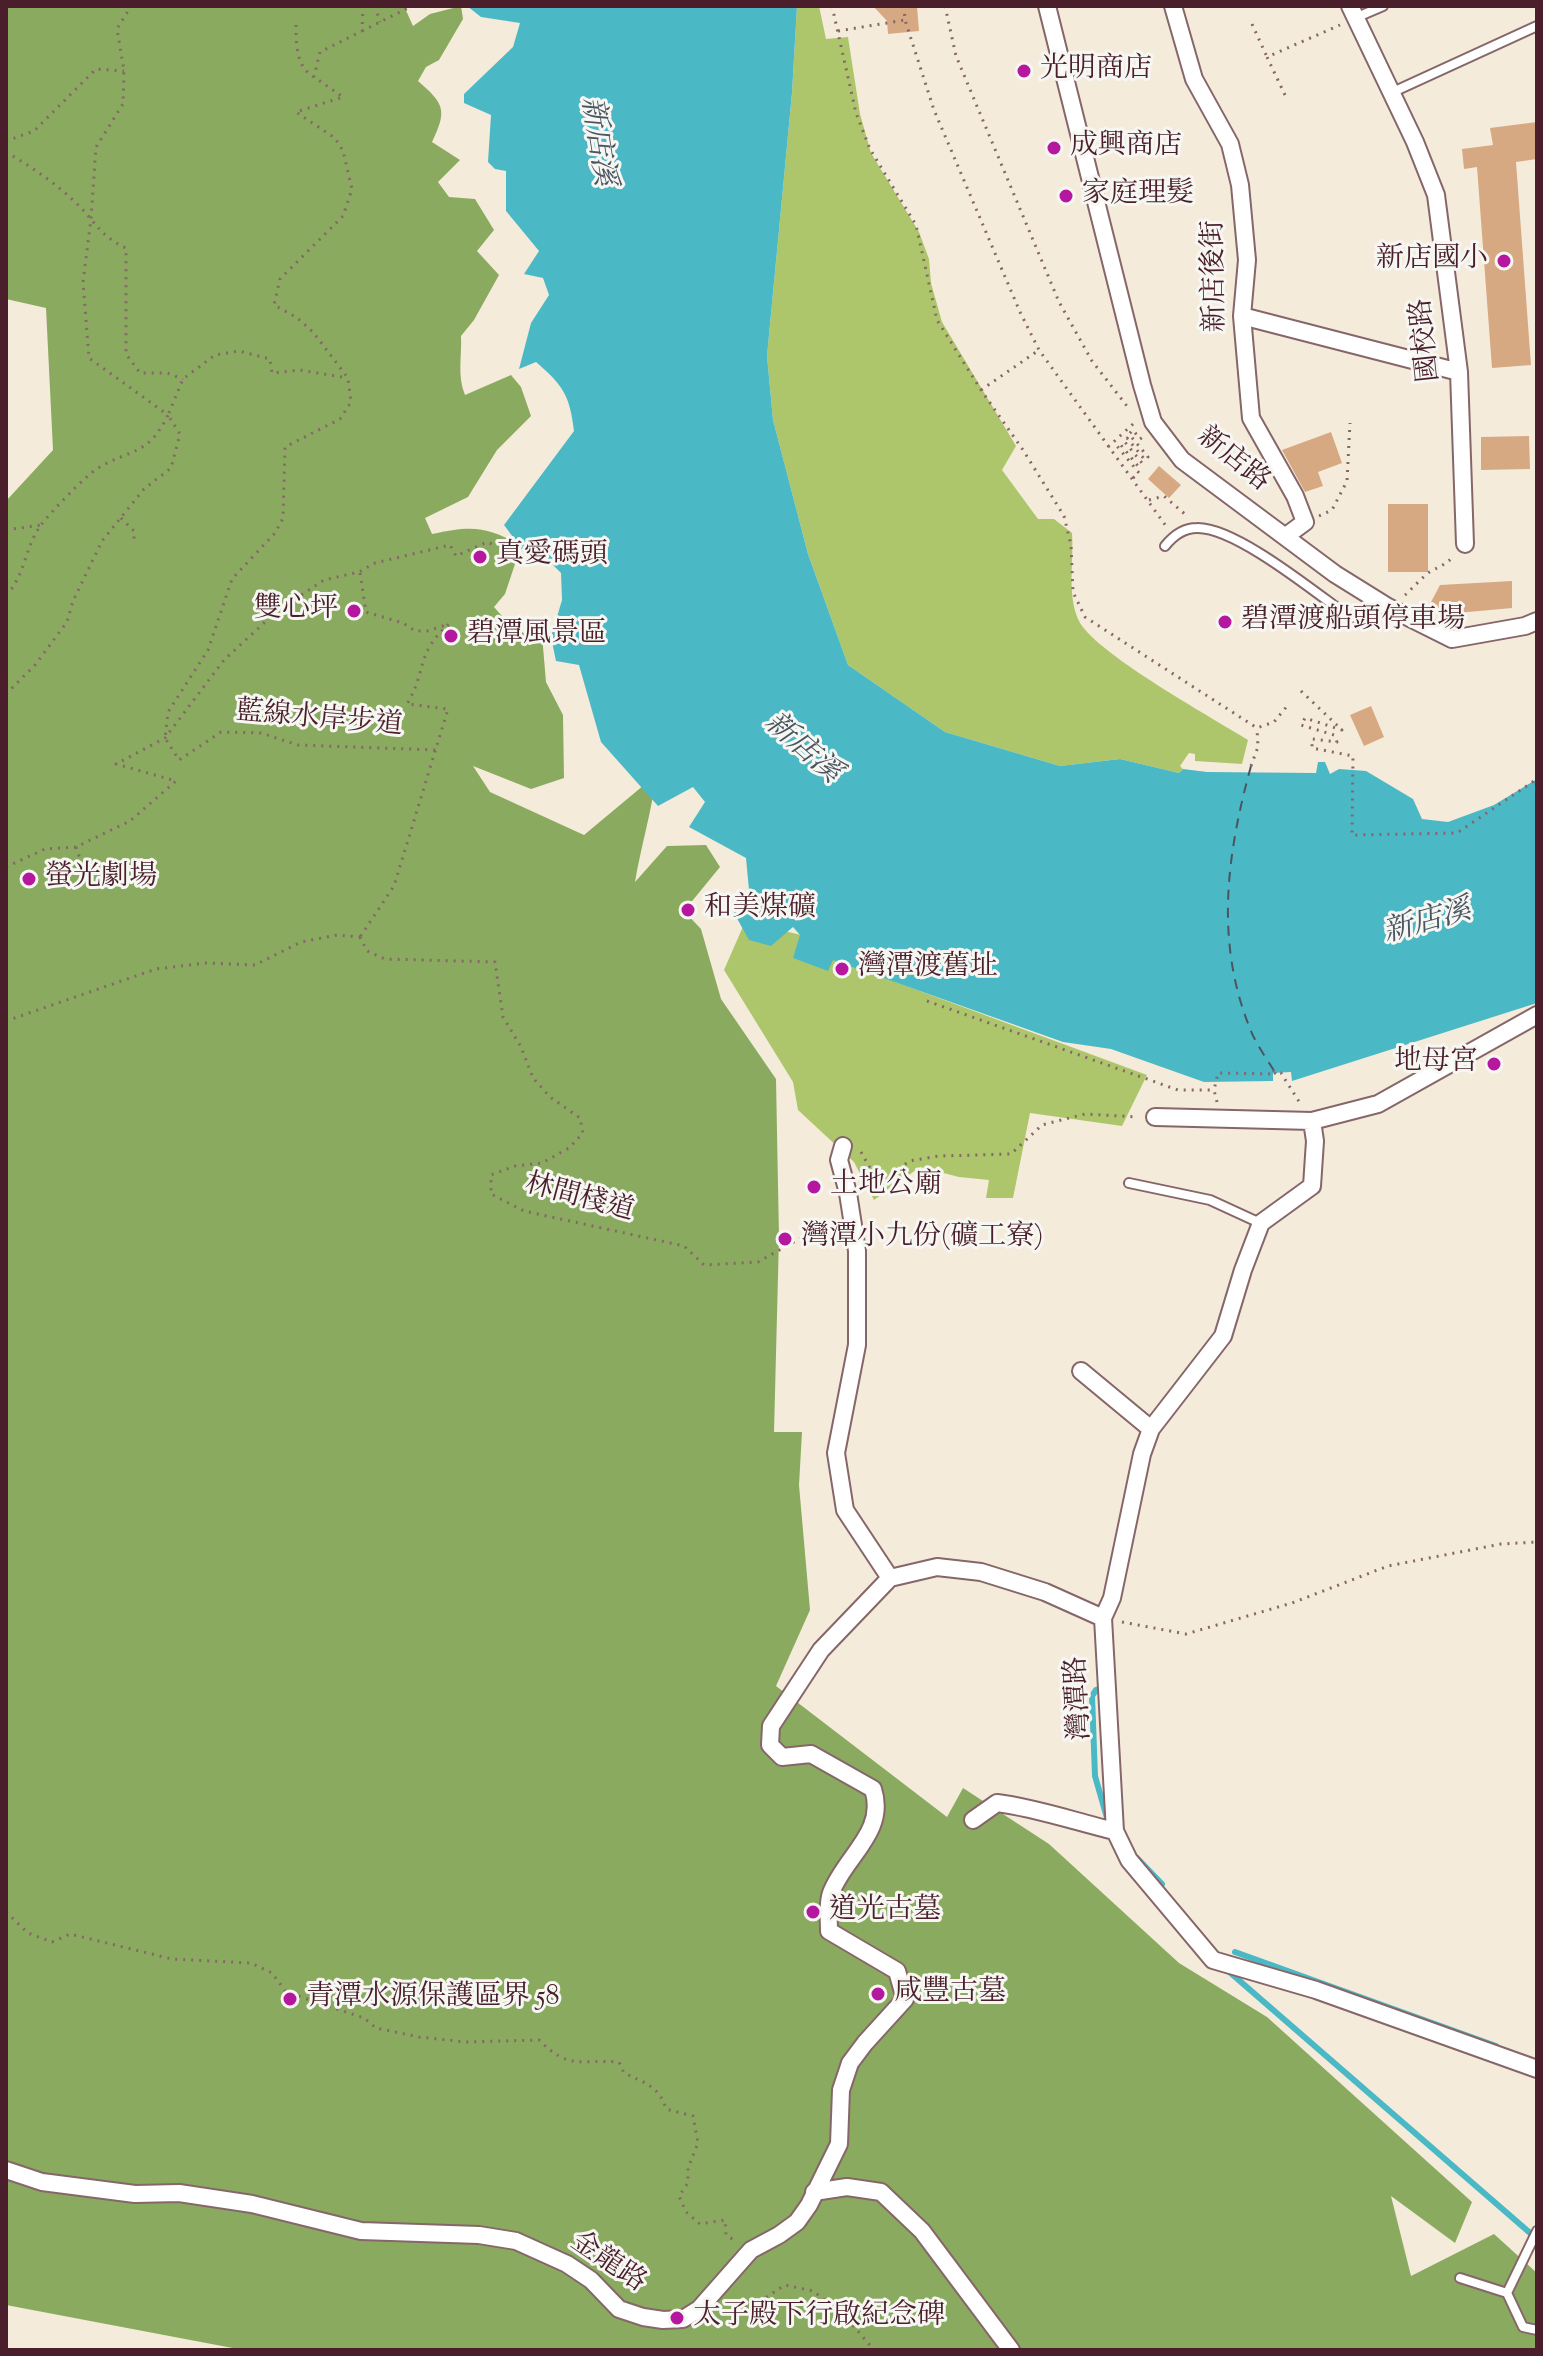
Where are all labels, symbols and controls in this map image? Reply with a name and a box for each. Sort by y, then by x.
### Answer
place label: 光明商店 [1040,54,1152,88]
marker: 光明商店 [1015,62,1033,80]
water label: 新店溪 [570,95,620,189]
place label: 成興商店 [1070,131,1182,165]
marker: 成興商店 [1045,139,1063,157]
place label: 家庭理髮 [1082,179,1194,213]
marker: 家庭理髮 [1057,187,1075,205]
street label: 新店後街 [1199,220,1235,332]
place label: 新店國小 [1376,244,1488,278]
marker: 新店國小 [1495,252,1513,270]
street label: 國校路 [1407,296,1449,384]
street label: 新店路 [1189,422,1275,500]
place label: 真愛碼頭 [496,540,608,574]
marker: 真愛碼頭 [471,548,489,566]
place label: 雙心坪 [254,594,338,628]
marker: 雙心坪 [345,602,363,620]
place label: 碧潭渡船頭停車場 [1241,605,1465,639]
marker: 碧潭渡船頭停車場 [1216,613,1234,631]
place label: 碧潭風景區 [467,619,607,653]
marker: 碧潭風景區 [442,627,460,645]
street label: 藍線水岸步道 [234,697,404,745]
water label: 新店溪 [755,707,847,793]
place label: 螢光劇場 [45,862,157,896]
marker: 螢光劇場 [20,870,38,888]
place label: 和美煤礦 [704,893,816,927]
water label: 新店溪 [1380,894,1476,954]
marker: 和美煤礦 [679,901,697,919]
place label: 灣潭渡舊址 [858,952,998,986]
marker: 灣潭渡舊址 [833,960,851,978]
place label: 地母宮 [1394,1047,1478,1081]
marker: 地母宮 [1485,1055,1503,1073]
street label: 林間棧道 [521,1169,637,1231]
place label: 土地公廟 [830,1170,942,1204]
marker: 土地公廟 [805,1178,823,1196]
place label: 灣潭小九份(礦工寮) [801,1222,1043,1256]
marker: 灣潭小九份(礦工寮) [776,1230,794,1248]
street label: 灣潭路 [1062,1655,1100,1741]
place label: 道光古墓 [829,1895,941,1929]
marker: 道光古墓 [804,1903,822,1921]
place label: 咸豐古墓 [894,1977,1006,2011]
place label: 青潭水源保護區界 58 [306,1982,560,2016]
marker: 咸豐古墓 [869,1985,887,2003]
marker: 青潭水源保護區界 58 [281,1990,299,2008]
street label: 金龍路 [563,2227,651,2301]
place label: 太子殿下行啟紀念碑 [693,2301,945,2335]
marker: 太子殿下行啟紀念碑 [668,2309,686,2327]

